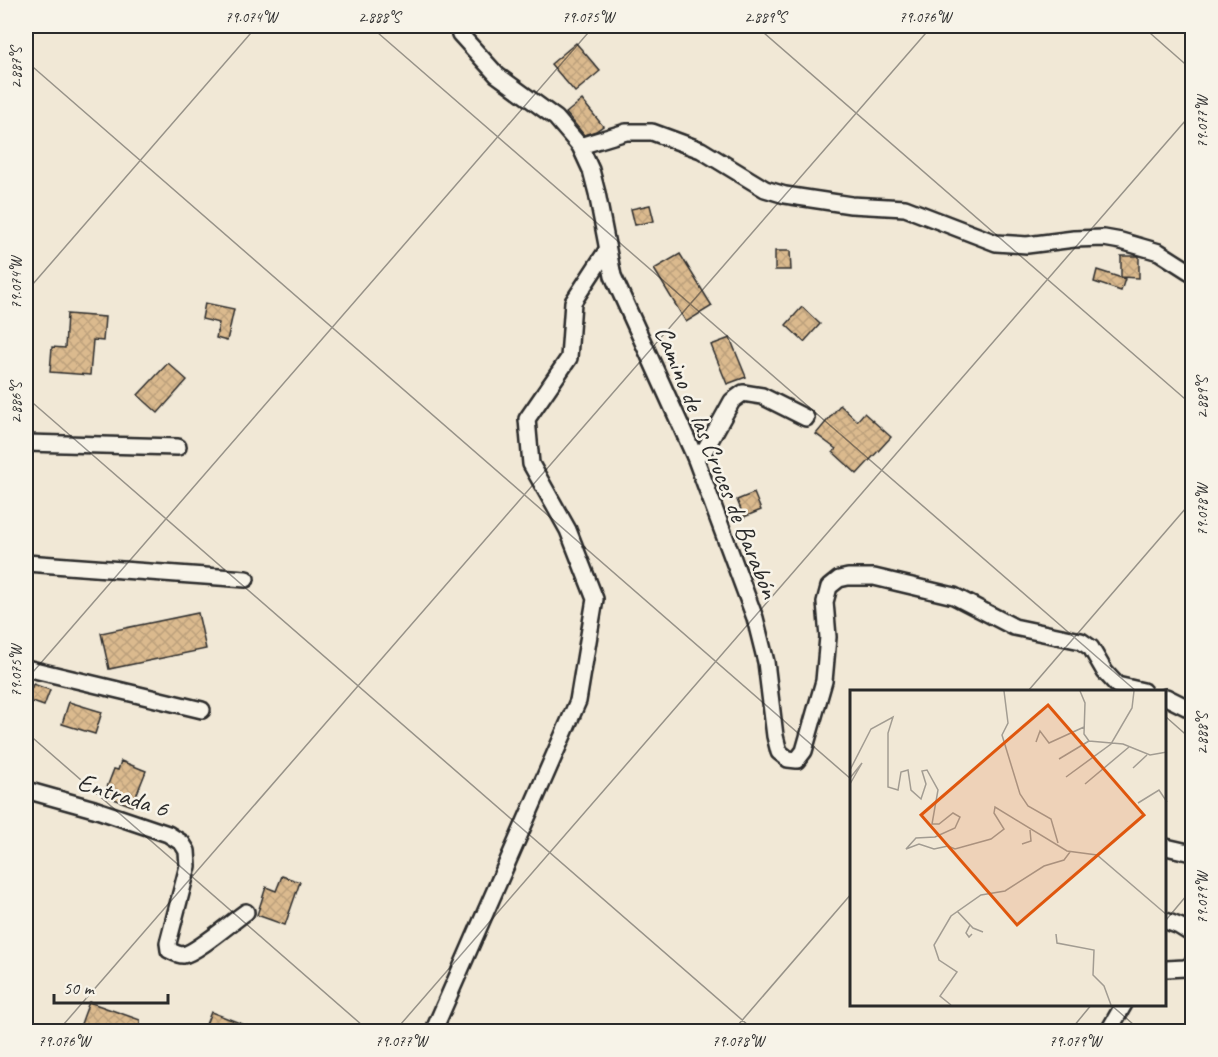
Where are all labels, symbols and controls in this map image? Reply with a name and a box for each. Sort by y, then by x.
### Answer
text: 79.074°W [225,8,280,27]
text: 2.888°S [358,8,402,27]
text: 79.075°W [562,8,617,27]
text: 2.889°S [744,8,788,27]
text: 79.076°W [899,8,954,27]
text: 2.887°S [7,45,26,89]
text: 79.077°W [1193,93,1212,148]
text: 79.074°W [7,254,26,309]
street label: Camino de las Cruces de Barabón [647,321,787,604]
text: 2.889°S [1193,375,1212,419]
text: 2.886°S [7,380,26,424]
text: 79.078°W [1193,481,1212,536]
text: 79.075°W [7,642,26,697]
inset map [850,690,1167,1006]
text: 2.888°S [1193,711,1212,755]
street label: Entrada 6 [73,765,174,826]
text: 79.079°W [1193,869,1212,924]
scale bar [54,967,168,1005]
text: 50 m [63,977,96,999]
text: 79.076°W [38,1032,93,1051]
text: 79.077°W [375,1032,430,1051]
text: 79.078°W [712,1032,767,1051]
text: 79.079°W [1049,1032,1104,1051]

